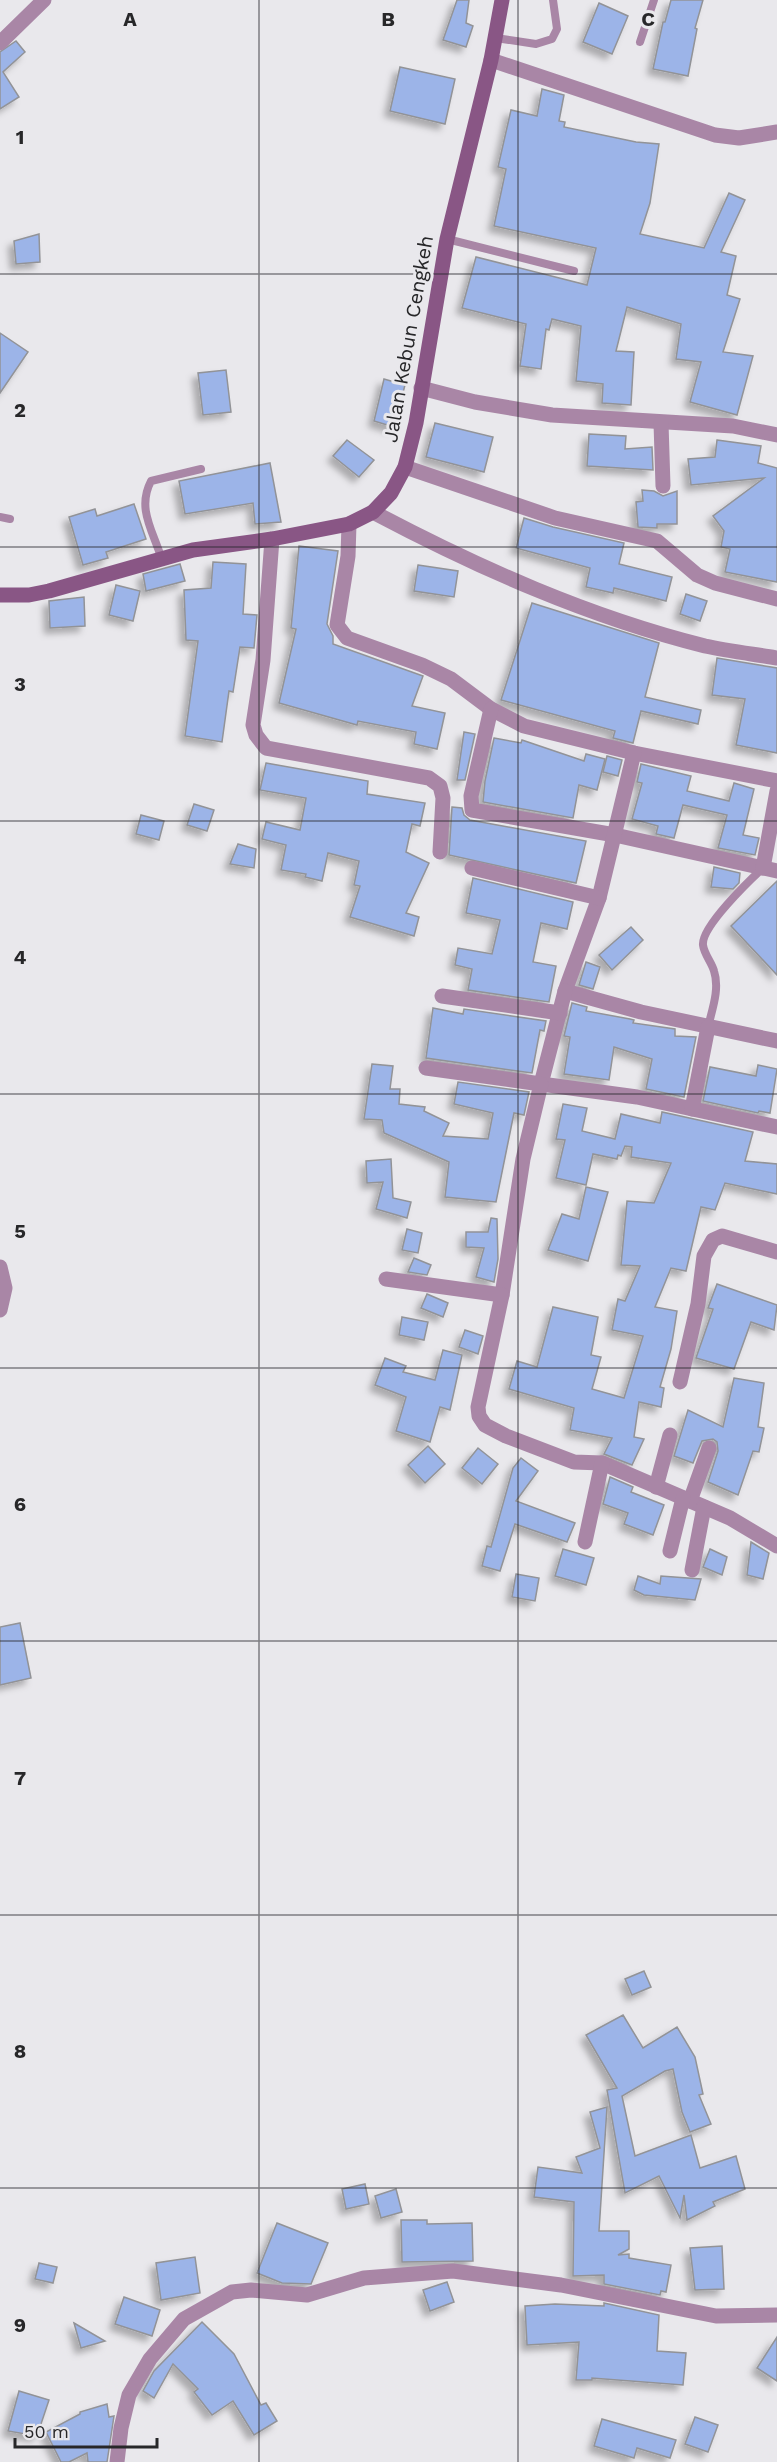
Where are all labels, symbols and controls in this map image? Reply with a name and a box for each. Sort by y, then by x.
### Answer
text: A [123,7,137,31]
text: B [381,7,395,31]
text: C [641,7,655,31]
text: 1 [16,125,24,149]
street label: Jalan Kebun Cengkeh [378,234,438,444]
text: 2 [14,398,26,422]
text: 3 [14,672,26,696]
text: 4 [14,945,27,969]
text: 5 [14,1219,26,1243]
text: 6 [14,1492,26,1516]
text: 7 [14,1766,26,1790]
text: 8 [14,2039,26,2063]
text: 9 [14,2313,26,2337]
scale bar [15,2411,158,2449]
text: 50 m [24,2421,69,2442]

